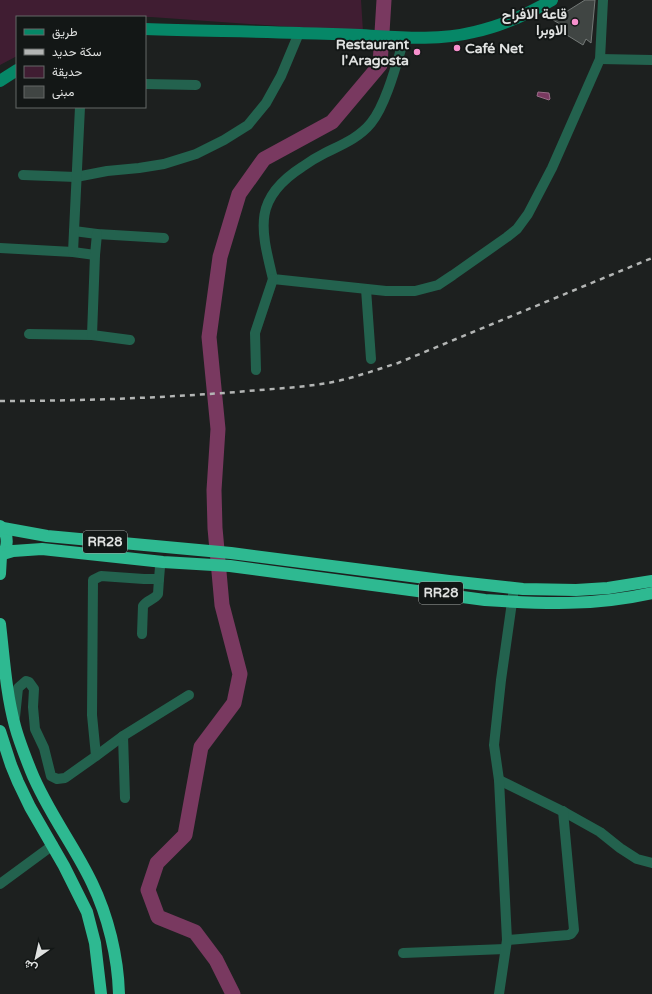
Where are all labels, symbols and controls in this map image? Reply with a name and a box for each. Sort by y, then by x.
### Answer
place label: قاعة الافراح الاوبرا [502,6,567,39]
legend [16,16,146,108]
marker: قاعة الافراح الاوبرا [570,17,580,27]
text: طريق [52,25,78,40]
place label: Restaurant l'Aragosta [336,36,410,69]
place label: Café Net [465,40,524,57]
marker: Café Net [452,43,462,53]
text: سكة حديد [52,45,101,59]
marker: Restaurant l'Aragosta [412,47,422,57]
text: حديقة [52,65,82,79]
text: مبنى [52,85,74,100]
road number: RR28 [83,531,127,553]
road number: RR28 [419,582,463,604]
north arrow [16,938,56,978]
text: ش [22,957,40,975]

